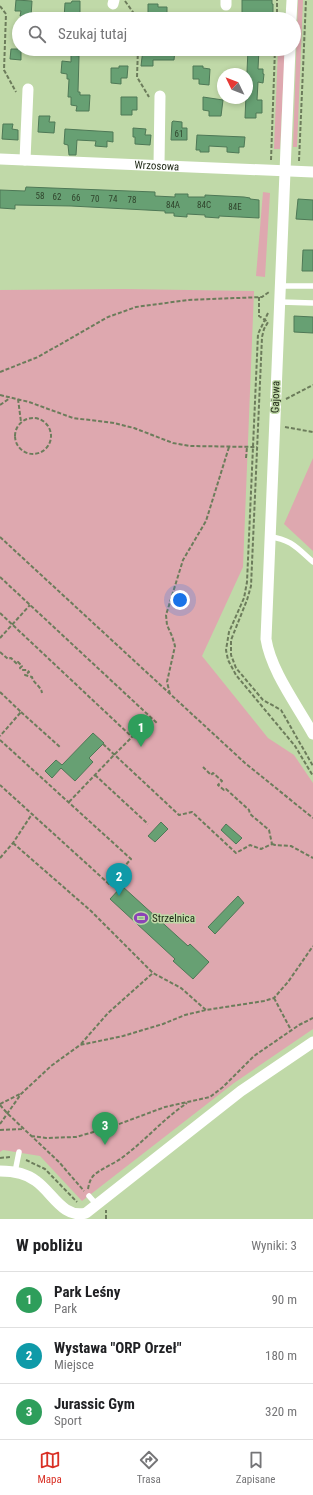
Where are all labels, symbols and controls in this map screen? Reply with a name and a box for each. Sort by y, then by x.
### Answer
search box [12,12,301,56]
icon: search [26,23,48,45]
text: Szukaj tutaj [58,25,127,43]
north arrow [217,68,253,104]
house number: 61 [175,129,183,139]
street label: Wrzosowa [134,159,180,173]
house number: 58 [36,191,44,201]
house number: 62 [53,192,62,202]
house number: 66 [72,193,80,203]
house number: 70 [91,194,99,204]
house number: 74 [109,194,118,204]
house number: 78 [128,195,136,205]
house number: 84A [166,200,180,210]
house number: 84C [197,200,211,210]
house number: 84E [228,202,242,212]
street label: Gajowa [268,381,283,413]
your location [170,590,190,610]
pin: 1 [128,714,154,747]
pin: 2 [106,863,132,896]
sports icon: Strzelnica [133,910,149,926]
place label: Strzelnica [152,912,195,925]
pin: 3 [92,1112,118,1145]
text: W pobliżu [16,1235,83,1255]
text: Wyniki: 3 [251,1238,297,1253]
text: Park Leśny [54,1283,120,1301]
text: 1 [26,1292,32,1307]
text: 90 m [271,1292,297,1307]
text: Park [54,1301,77,1316]
text: Wystawa "ORP Orzeł" [54,1339,182,1357]
text: 2 [26,1348,32,1363]
text: 180 m [265,1348,297,1363]
text: Miejsce [54,1357,94,1372]
text: Jurassic Gym [54,1395,135,1413]
text: 3 [26,1404,32,1419]
text: 320 m [265,1404,297,1419]
text: Sport [54,1413,82,1428]
tab: Mapa [37,1449,62,1486]
tab: Trasa [137,1449,161,1486]
tab: Zapisane [236,1449,276,1486]

